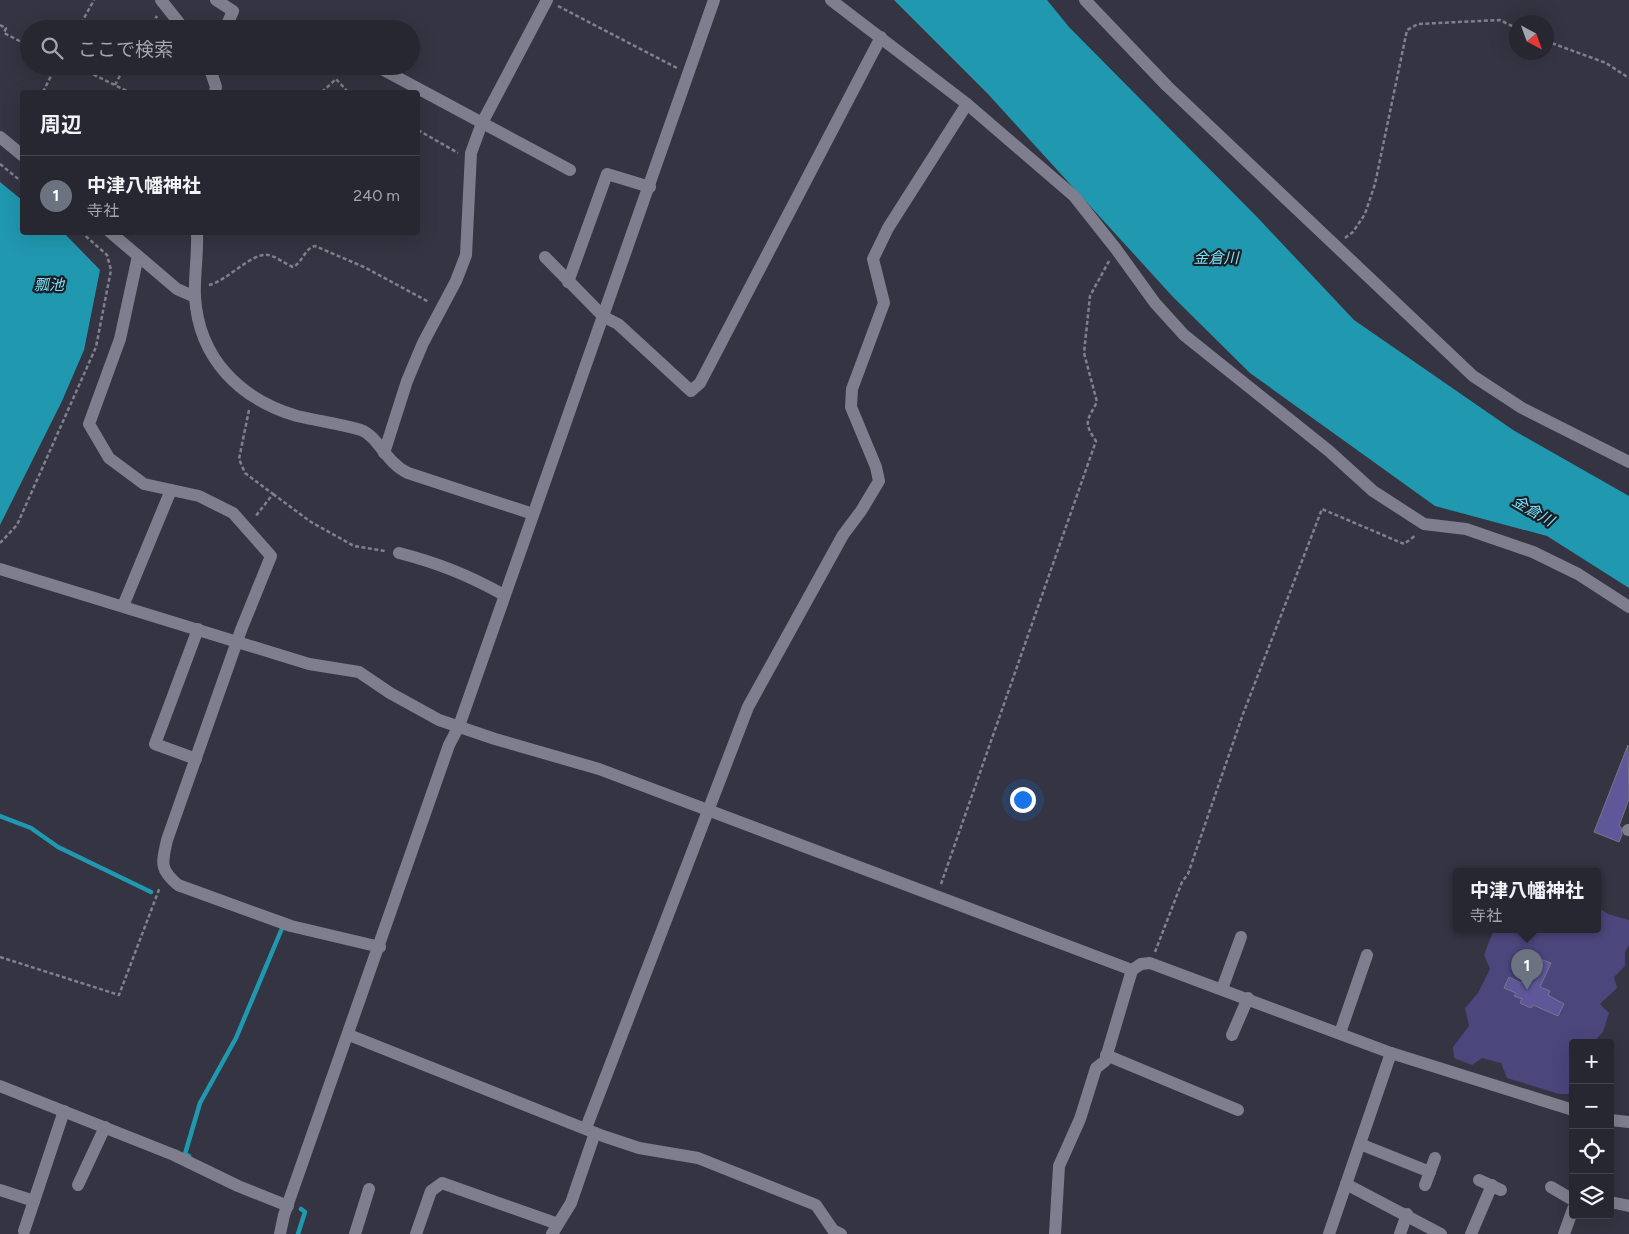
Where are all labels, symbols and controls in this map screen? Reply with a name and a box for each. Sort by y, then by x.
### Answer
north arrow [1509,15,1554,60]
search box [20,20,420,75]
icon: search [38,34,66,62]
text: ここで検索 [78,38,173,61]
text: 周辺 [40,112,82,137]
text: 中津八幡神社 [87,174,201,197]
text: 1 [53,186,59,205]
text: 240 m [353,186,400,205]
text: 寺社 [87,201,119,220]
water label: 金倉川 [1193,249,1240,267]
water label: 瓢池 [34,276,66,294]
water label: 金倉川 [1509,492,1559,531]
your location [1010,787,1036,813]
popup [1453,868,1601,933]
text: 中津八幡神社 [1470,879,1584,902]
text: 寺社 [1470,906,1502,925]
pin: 1 [1511,949,1543,990]
map controls [1569,1039,1614,1219]
button: + [1569,1039,1614,1084]
button: − [1569,1084,1614,1129]
button: locate [1569,1129,1614,1174]
button: layers [1569,1174,1614,1219]

